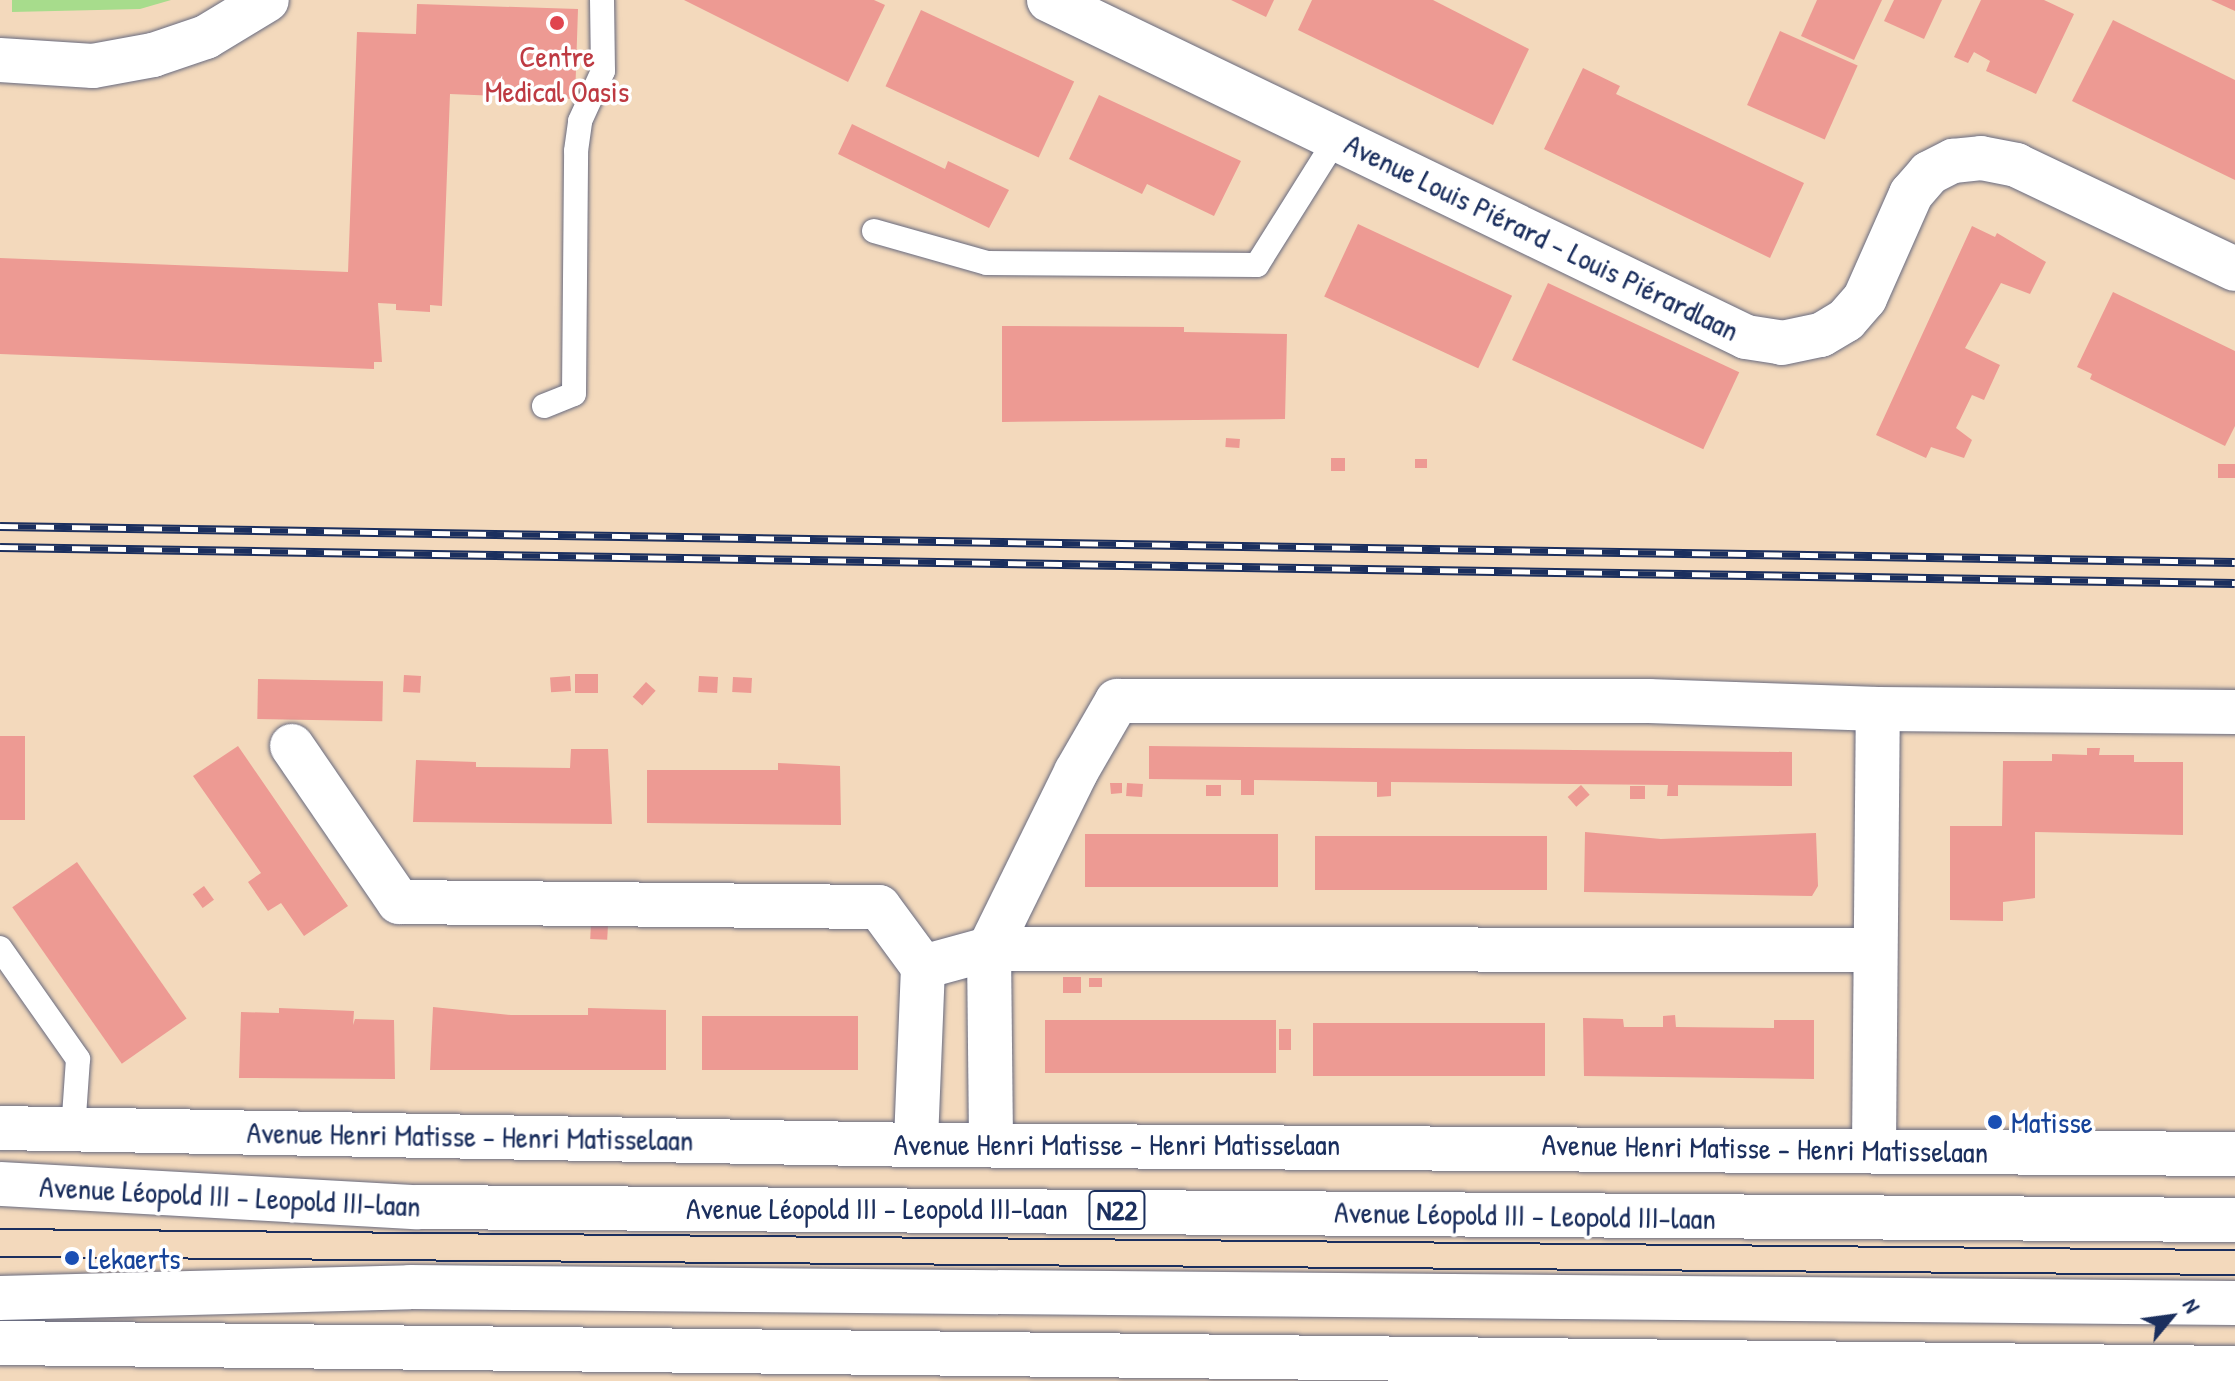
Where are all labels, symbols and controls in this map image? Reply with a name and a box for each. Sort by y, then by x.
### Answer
marker: Centre Medical Oasis [546,12,568,34]
place label: Centre Medical Oasis [485,38,629,108]
street label: Avenue Louis Piérard - Louis Piérardlaan [1339,126,1745,348]
place label: Matisse [2011,1104,2093,1140]
marker: Matisse [1986,1113,2004,1131]
street label: Avenue Henri Matisse - Henri Matisselaan [246,1114,694,1158]
street label: Avenue Henri Matisse - Henri Matisselaan [894,1126,1340,1162]
street label: Avenue Henri Matisse - Henri Matisselaan [1541,1126,1989,1170]
street label: Avenue Léopold III - Leopold III-laan [38,1168,422,1224]
road number: N22 [1087,1186,1147,1234]
street label: Avenue Léopold III - Leopold III-laan [686,1190,1068,1226]
street label: Avenue Léopold III - Leopold III-laan [1334,1194,1716,1236]
place label: Lekaerts [88,1240,181,1276]
marker: Lekaerts [63,1249,81,1267]
north arrow [2131,1277,2211,1357]
text: N [2176,1293,2208,1318]

